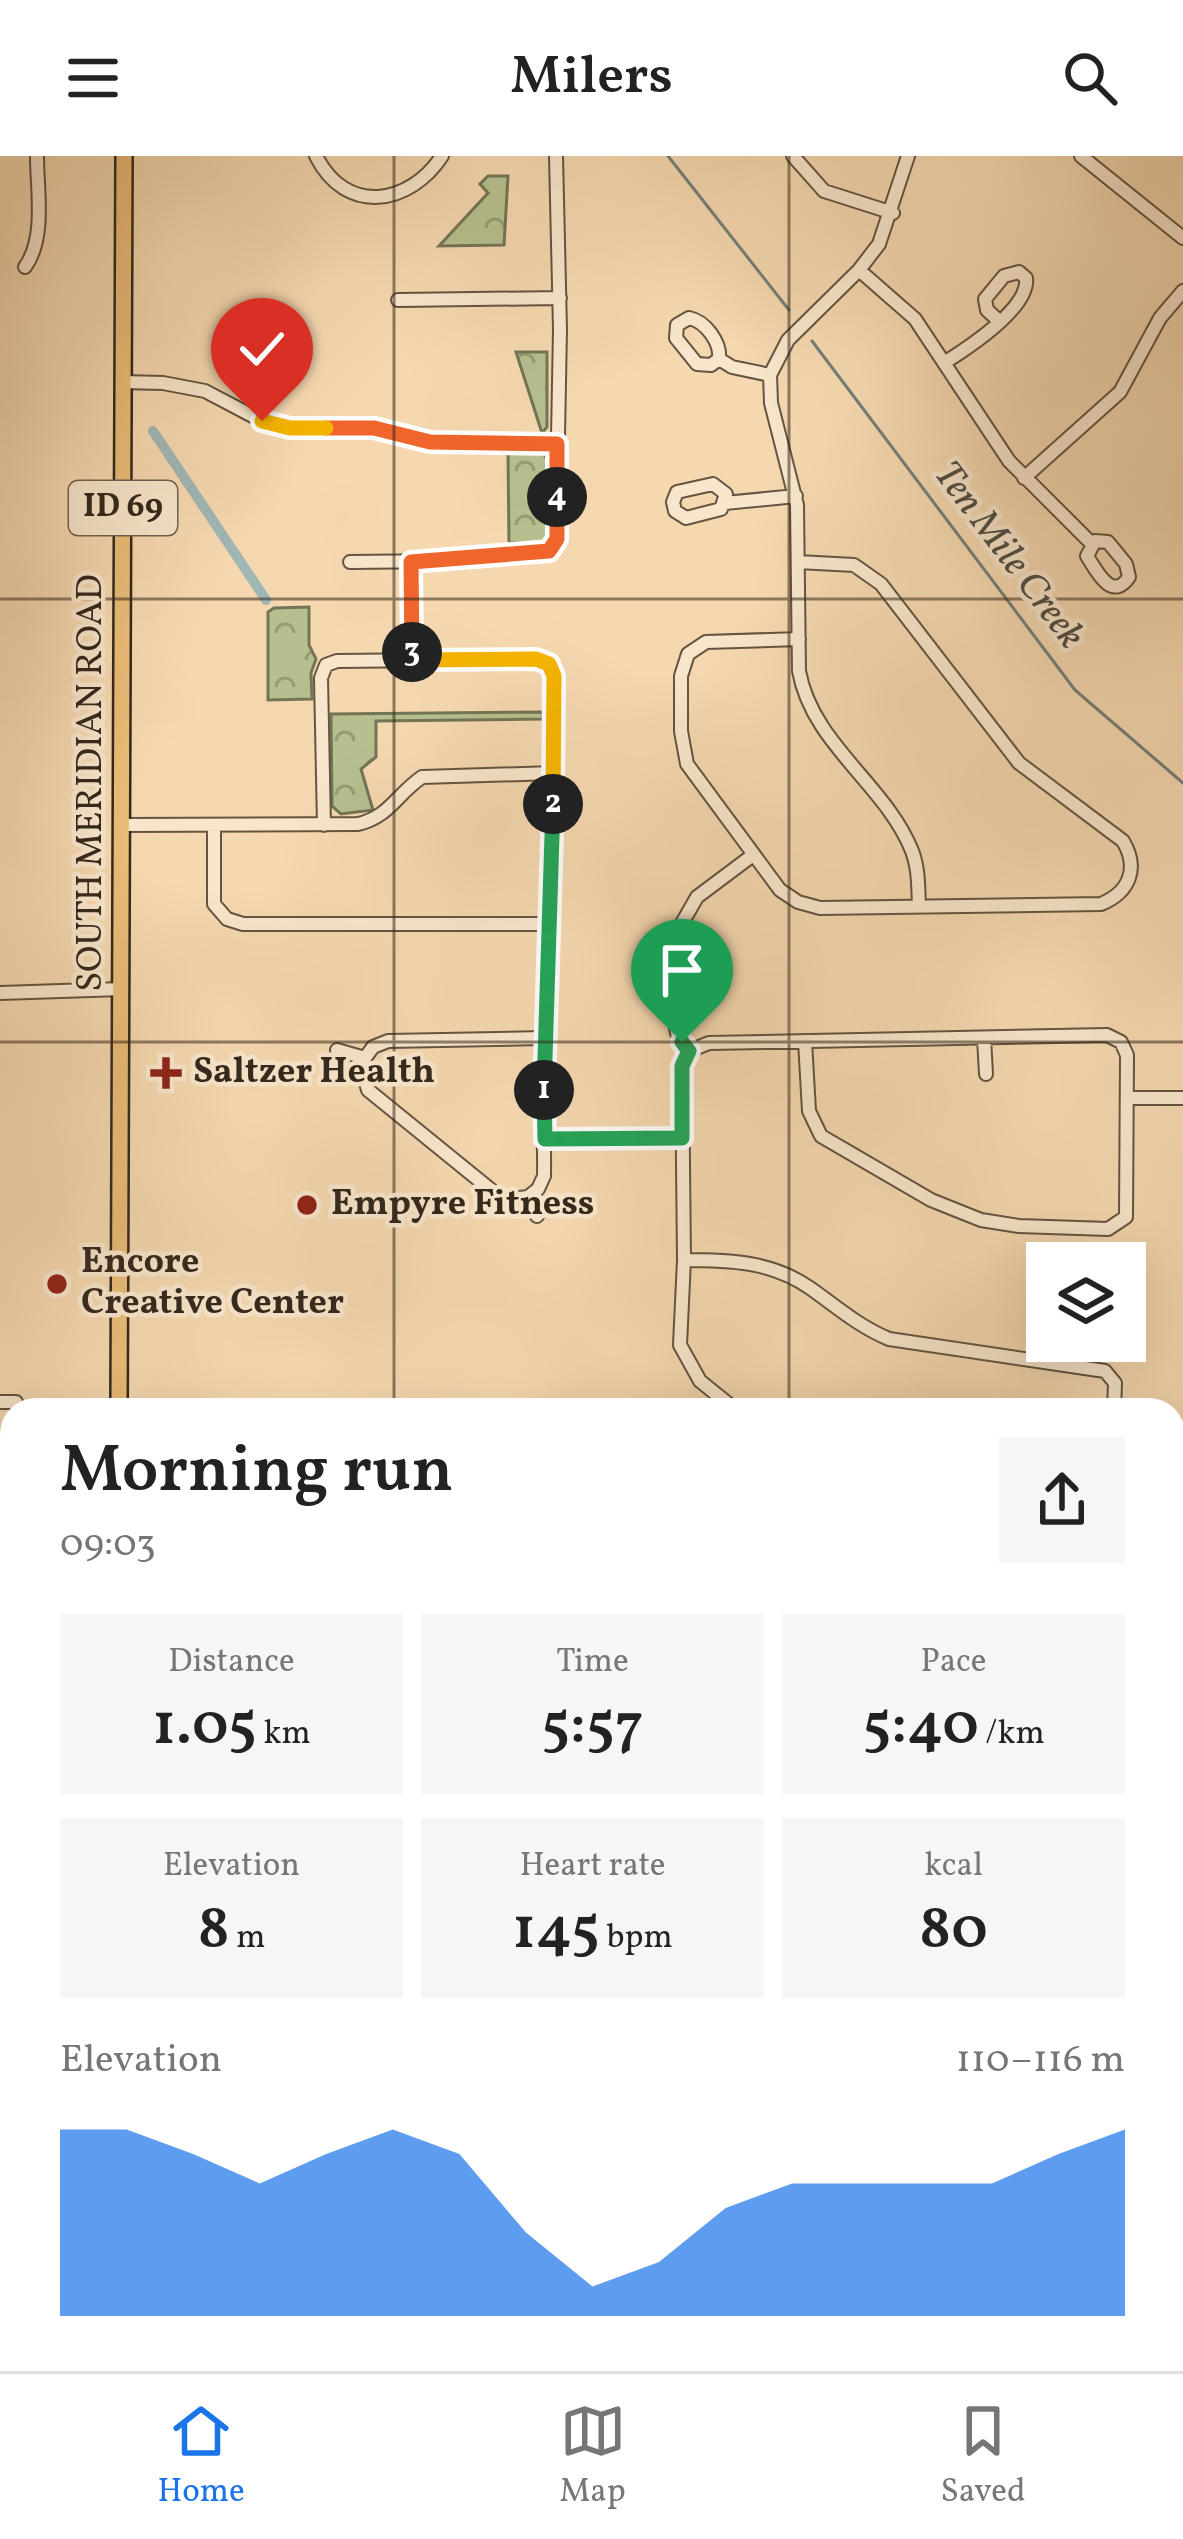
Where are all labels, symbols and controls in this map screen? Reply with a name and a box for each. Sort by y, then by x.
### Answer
text: Milers [510,41,673,116]
icon: menu [60,45,126,111]
icon: search [1057,45,1123,111]
pin [211,298,313,421]
icon: check [229,316,295,382]
water label: Ten Mile Creek [920,451,1096,661]
pin: 4 [527,467,587,527]
text: 4 [547,474,567,520]
road number: ID 69 [69,481,177,535]
street label: SOUTH MERIDIAN ROAD [67,574,117,992]
pin: 3 [382,622,442,682]
text: 3 [404,629,420,675]
pin: 2 [523,774,583,834]
text: 2 [544,781,562,827]
pin [631,919,733,1042]
icon: arrive [649,937,715,1003]
place label: Saltzer Health [193,1048,435,1098]
marker: Saltzer Health [150,1057,182,1089]
pin: 1 [514,1060,574,1120]
text: 1 [537,1067,551,1113]
place label: Empyre Fitness [331,1180,594,1230]
marker: Empyre Fitness [294,1192,320,1218]
place label: Encore Creative Center [81,1238,344,1329]
map controls [1026,1242,1146,1362]
button: layers [1026,1242,1146,1362]
marker: Encore Creative Center [44,1271,70,1297]
text: Morning run [60,1427,453,1519]
button: share [999,1437,1125,1563]
text: 09:03 [60,1518,156,1572]
text: Distance [168,1640,295,1686]
text: Time [556,1640,629,1686]
text: Pace [921,1640,987,1686]
text: 1.05 [152,1686,257,1769]
text: 5:57 [541,1686,644,1769]
text: 5:40 [862,1686,979,1769]
text: km [257,1712,311,1758]
text: /km [979,1712,1045,1758]
text: Elevation [163,1844,300,1890]
text: Heart rate [520,1844,665,1890]
text: kcal [924,1844,983,1890]
text: 8 [198,1890,230,1973]
text: 145 [512,1890,600,1973]
text: 80 [919,1890,988,1973]
text: m [230,1916,265,1962]
text: bpm [600,1916,673,1962]
text: Elevation [60,2034,222,2088]
text: 110–116 m [956,2034,1125,2088]
tab: Home [157,2398,245,2516]
tab: Map [560,2398,626,2516]
tab: Saved [941,2398,1026,2516]

